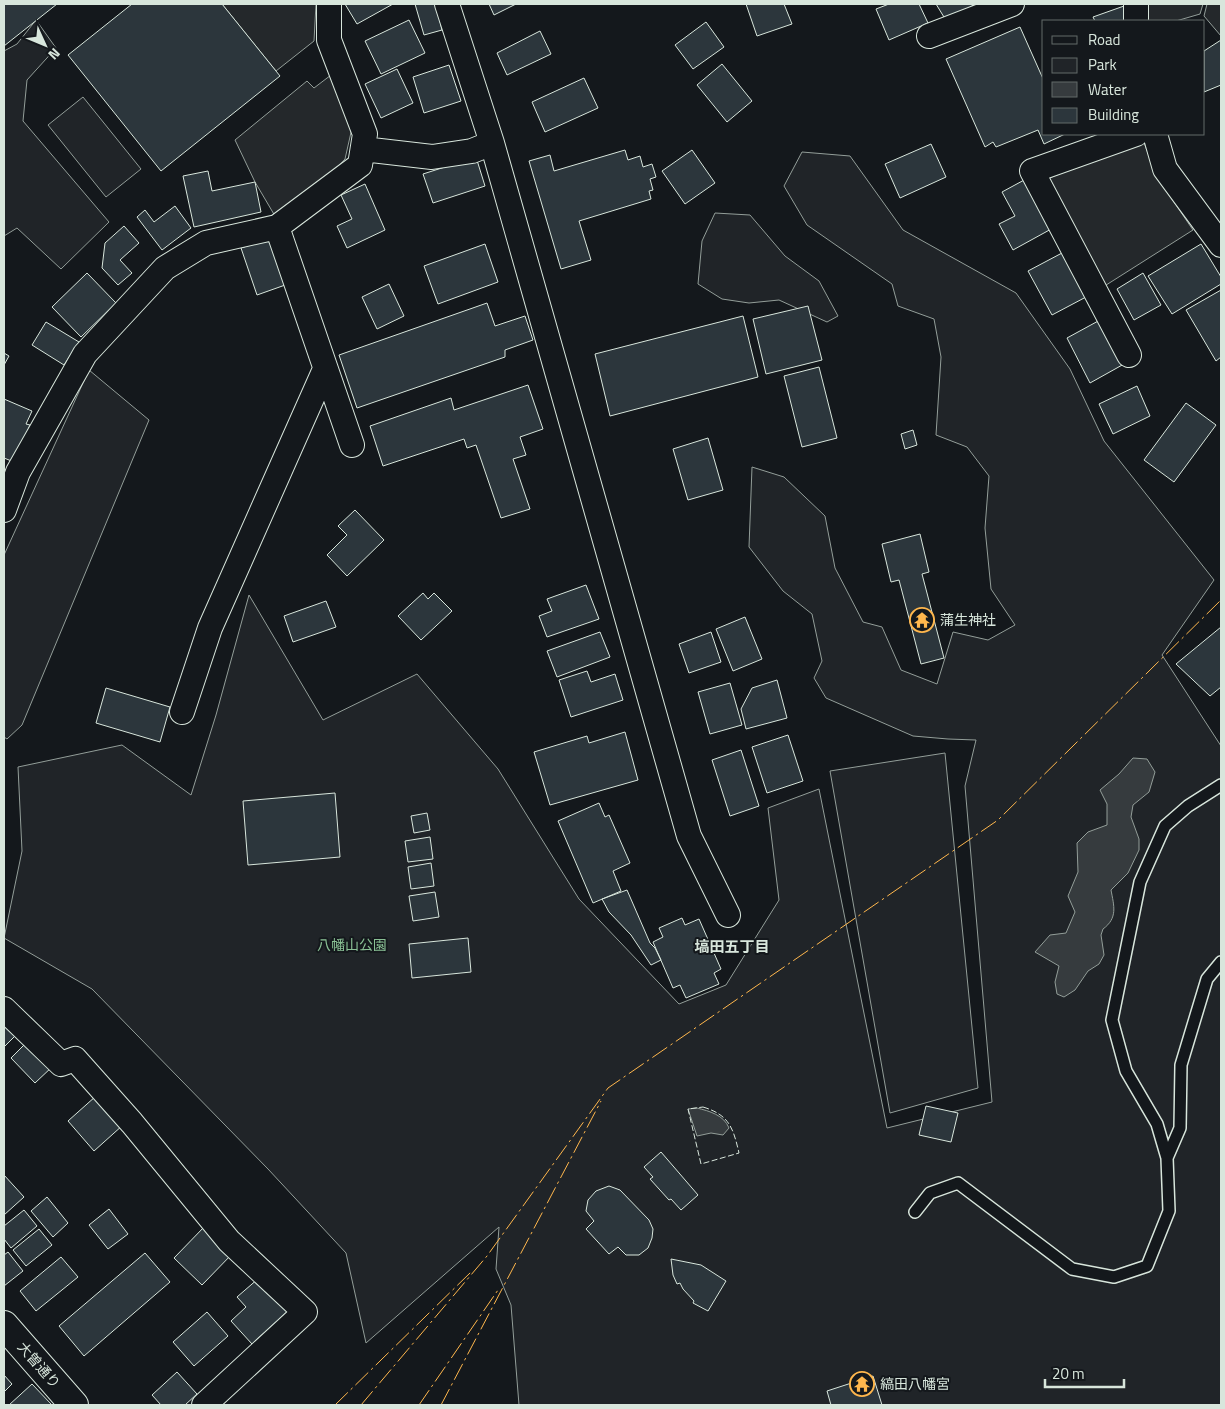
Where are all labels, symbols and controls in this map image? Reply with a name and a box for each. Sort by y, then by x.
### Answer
north arrow [20,20,70,70]
legend [1042,20,1205,135]
text: Road [1088,28,1120,51]
text: N [44,44,66,65]
text: Park [1088,53,1117,76]
text: Water [1088,78,1127,101]
text: Building [1088,103,1139,126]
temple icon: 蒲生神社 [909,607,935,633]
place label: 蒲生神社 [940,609,996,630]
park label: 八幡山公園 [317,934,387,955]
district label: 塙田五丁目 [694,935,770,958]
street label: 大曽通り [13,1337,66,1393]
scale bar [1045,1356,1124,1388]
text: 20 m [1052,1362,1085,1385]
temple icon: 縞田八幡宮 [849,1371,875,1397]
place label: 縞田八幡宮 [880,1373,950,1394]

